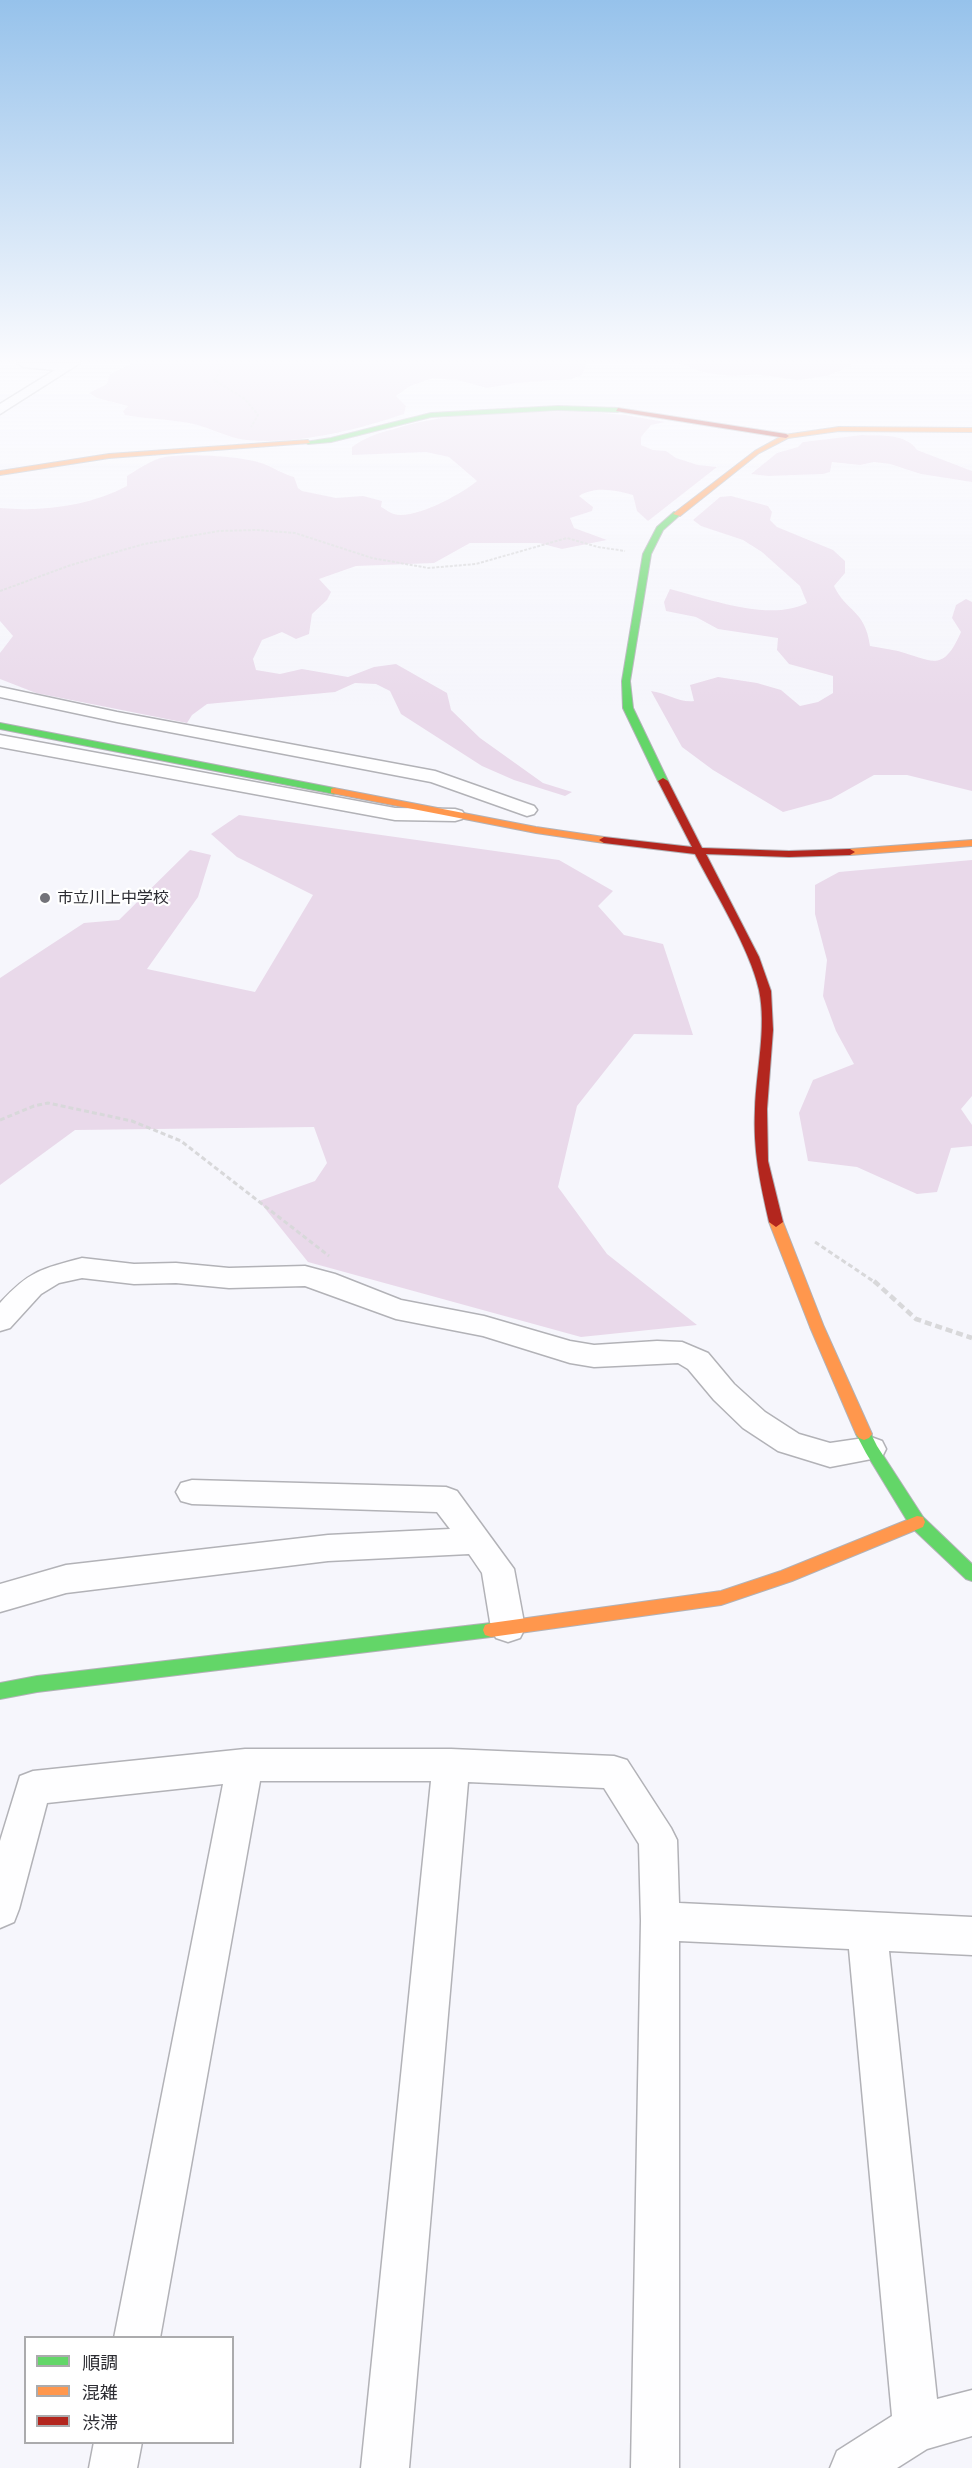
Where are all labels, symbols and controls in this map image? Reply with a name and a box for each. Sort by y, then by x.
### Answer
place label: 市立川上中学校 [57,888,169,908]
marker: 市立川上中学校 [38,891,52,905]
legend [24,2336,234,2444]
text: 順調 [82,2352,118,2373]
text: 混雑 [82,2382,118,2403]
text: 渋滞 [82,2412,118,2433]

